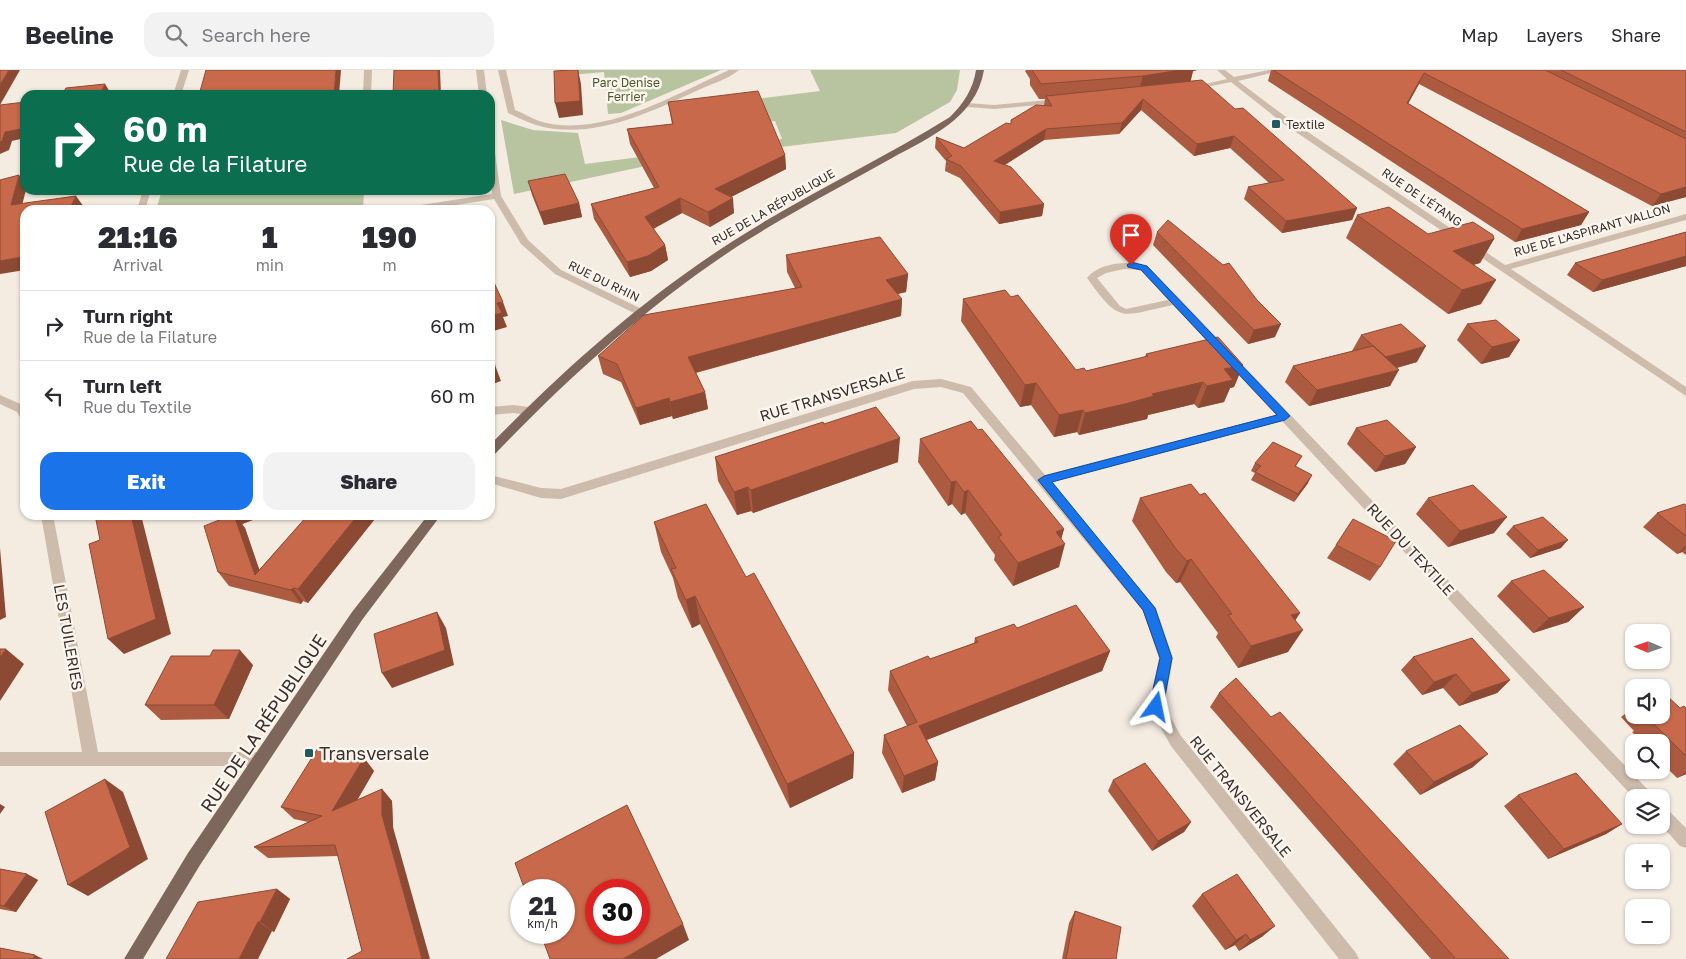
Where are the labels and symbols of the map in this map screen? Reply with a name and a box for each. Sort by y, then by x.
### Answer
park label: Parc Denise Ferrier [592,75,660,104]
place label: Textile [1286,117,1325,132]
marker: Textile [1270,118,1282,130]
street label: RUE DE L'ÉTANG [1379,165,1465,229]
street label: RUE DE LA RÉPUBLIQUE [709,166,837,248]
street label: RUE DE L'ASPIRANT VALLON [1512,200,1672,260]
pin [1110,214,1152,265]
street label: RUE DU RHIN [566,257,642,305]
street label: RUE TRANSVERSALE [757,363,907,425]
street label: RUE DU TEXTILE [1364,499,1458,599]
street label: LES TUILERIES [51,583,87,691]
north arrow [1625,624,1670,669]
street label: RUE DE LA RÉPUBLIQUE [195,630,331,816]
position arrow [1129,680,1181,732]
street label: RUE TRANSVERSALE [1187,732,1295,860]
place label: Transversale [319,742,429,764]
marker: Transversale [303,747,315,759]
speed limit sign: 30 [585,879,650,944]

